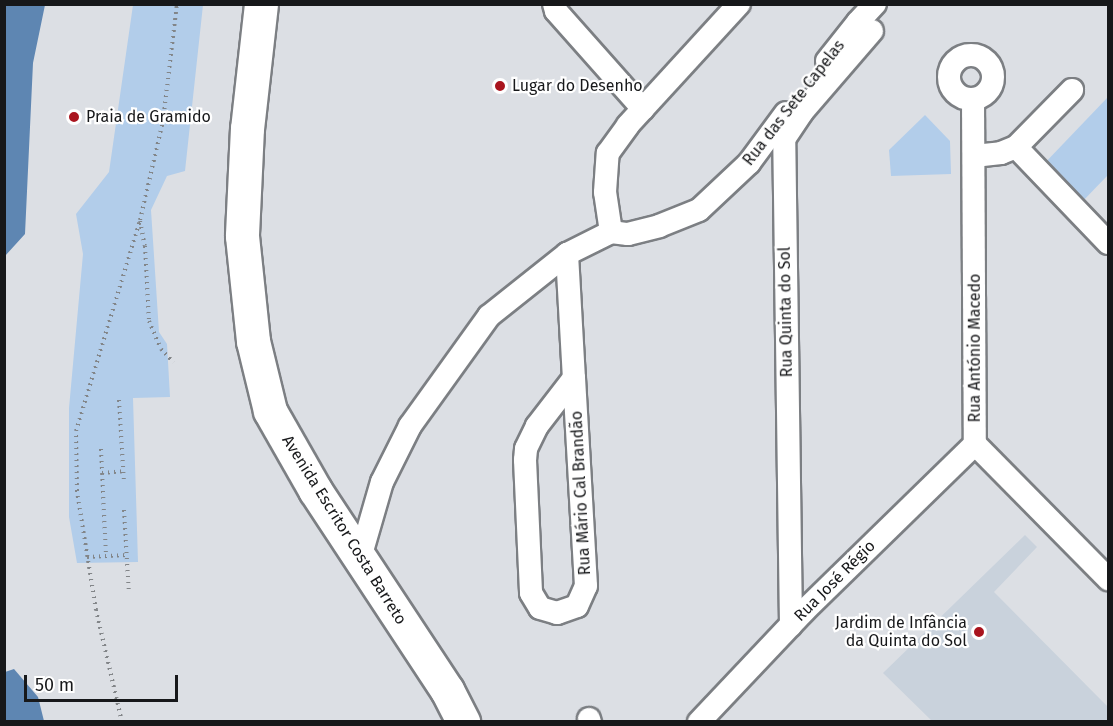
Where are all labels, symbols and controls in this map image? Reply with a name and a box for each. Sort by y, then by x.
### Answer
street label: Rua das Sete Capelas [739,36,849,170]
place label: Lugar do Desenho [512,76,643,96]
marker: Lugar do Desenho [493,79,507,93]
place label: Praia de Gramido [86,107,211,127]
marker: Praia de Gramido [67,110,81,124]
street label: Rua Quinta do Sol [775,246,797,378]
street label: Rua António Macedo [965,274,985,422]
street label: Rua Mário Cal Brandão [567,410,595,576]
street label: Avenida Escritor Costa Barreto [278,432,410,628]
street label: Rua José Régio [790,536,880,626]
place label: Jardim de Infância da Quinta do Sol [835,613,967,651]
marker: Jardim de Infância da Quinta do Sol [972,625,986,639]
scale bar [27,663,182,701]
text: 50 m [35,674,74,696]

